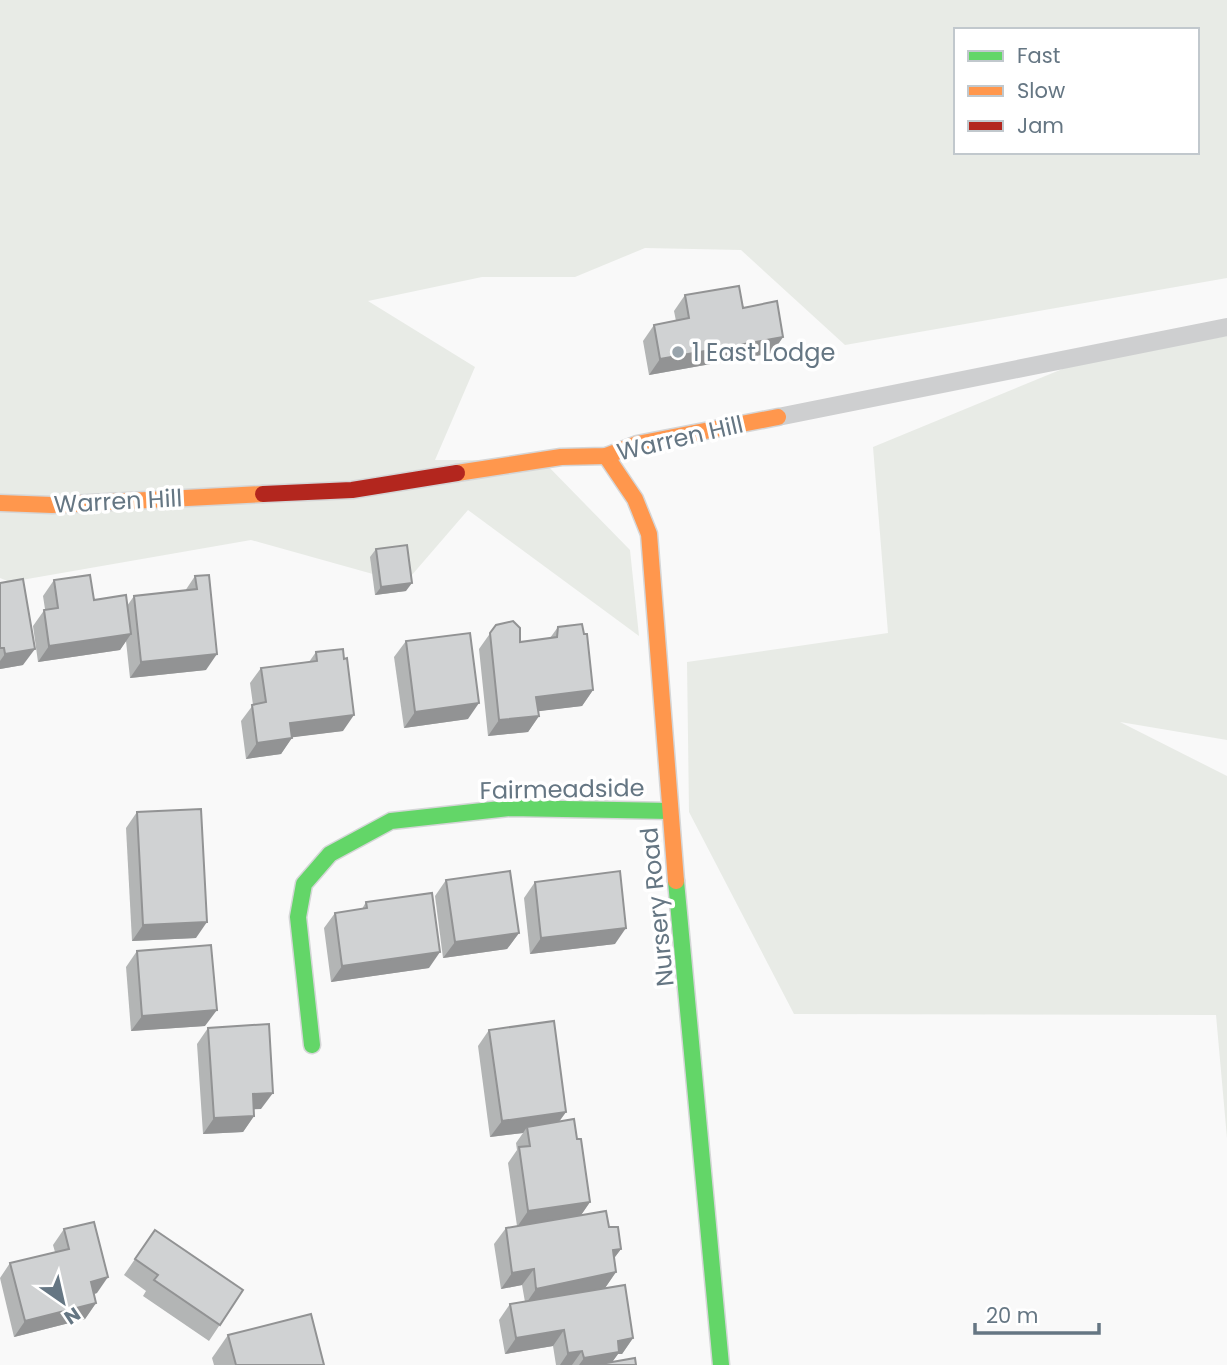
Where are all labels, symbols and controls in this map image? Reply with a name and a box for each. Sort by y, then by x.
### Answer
legend [954,28,1199,154]
text: Fast [1017,41,1060,70]
text: Slow [1017,76,1065,105]
text: Jam [1017,111,1064,140]
place label: 1 East Lodge [692,336,835,369]
marker: 1 East Lodge [670,344,686,360]
street label: Warren Hill [614,407,746,469]
street label: Warren Hill [53,481,183,521]
street label: Fairmeadside [479,771,645,807]
street label: Nursery Road [632,826,682,988]
north arrow [28,1267,98,1337]
scale bar [975,1292,1099,1336]
text: N [59,1300,86,1331]
text: 20 m [986,1301,1039,1330]

